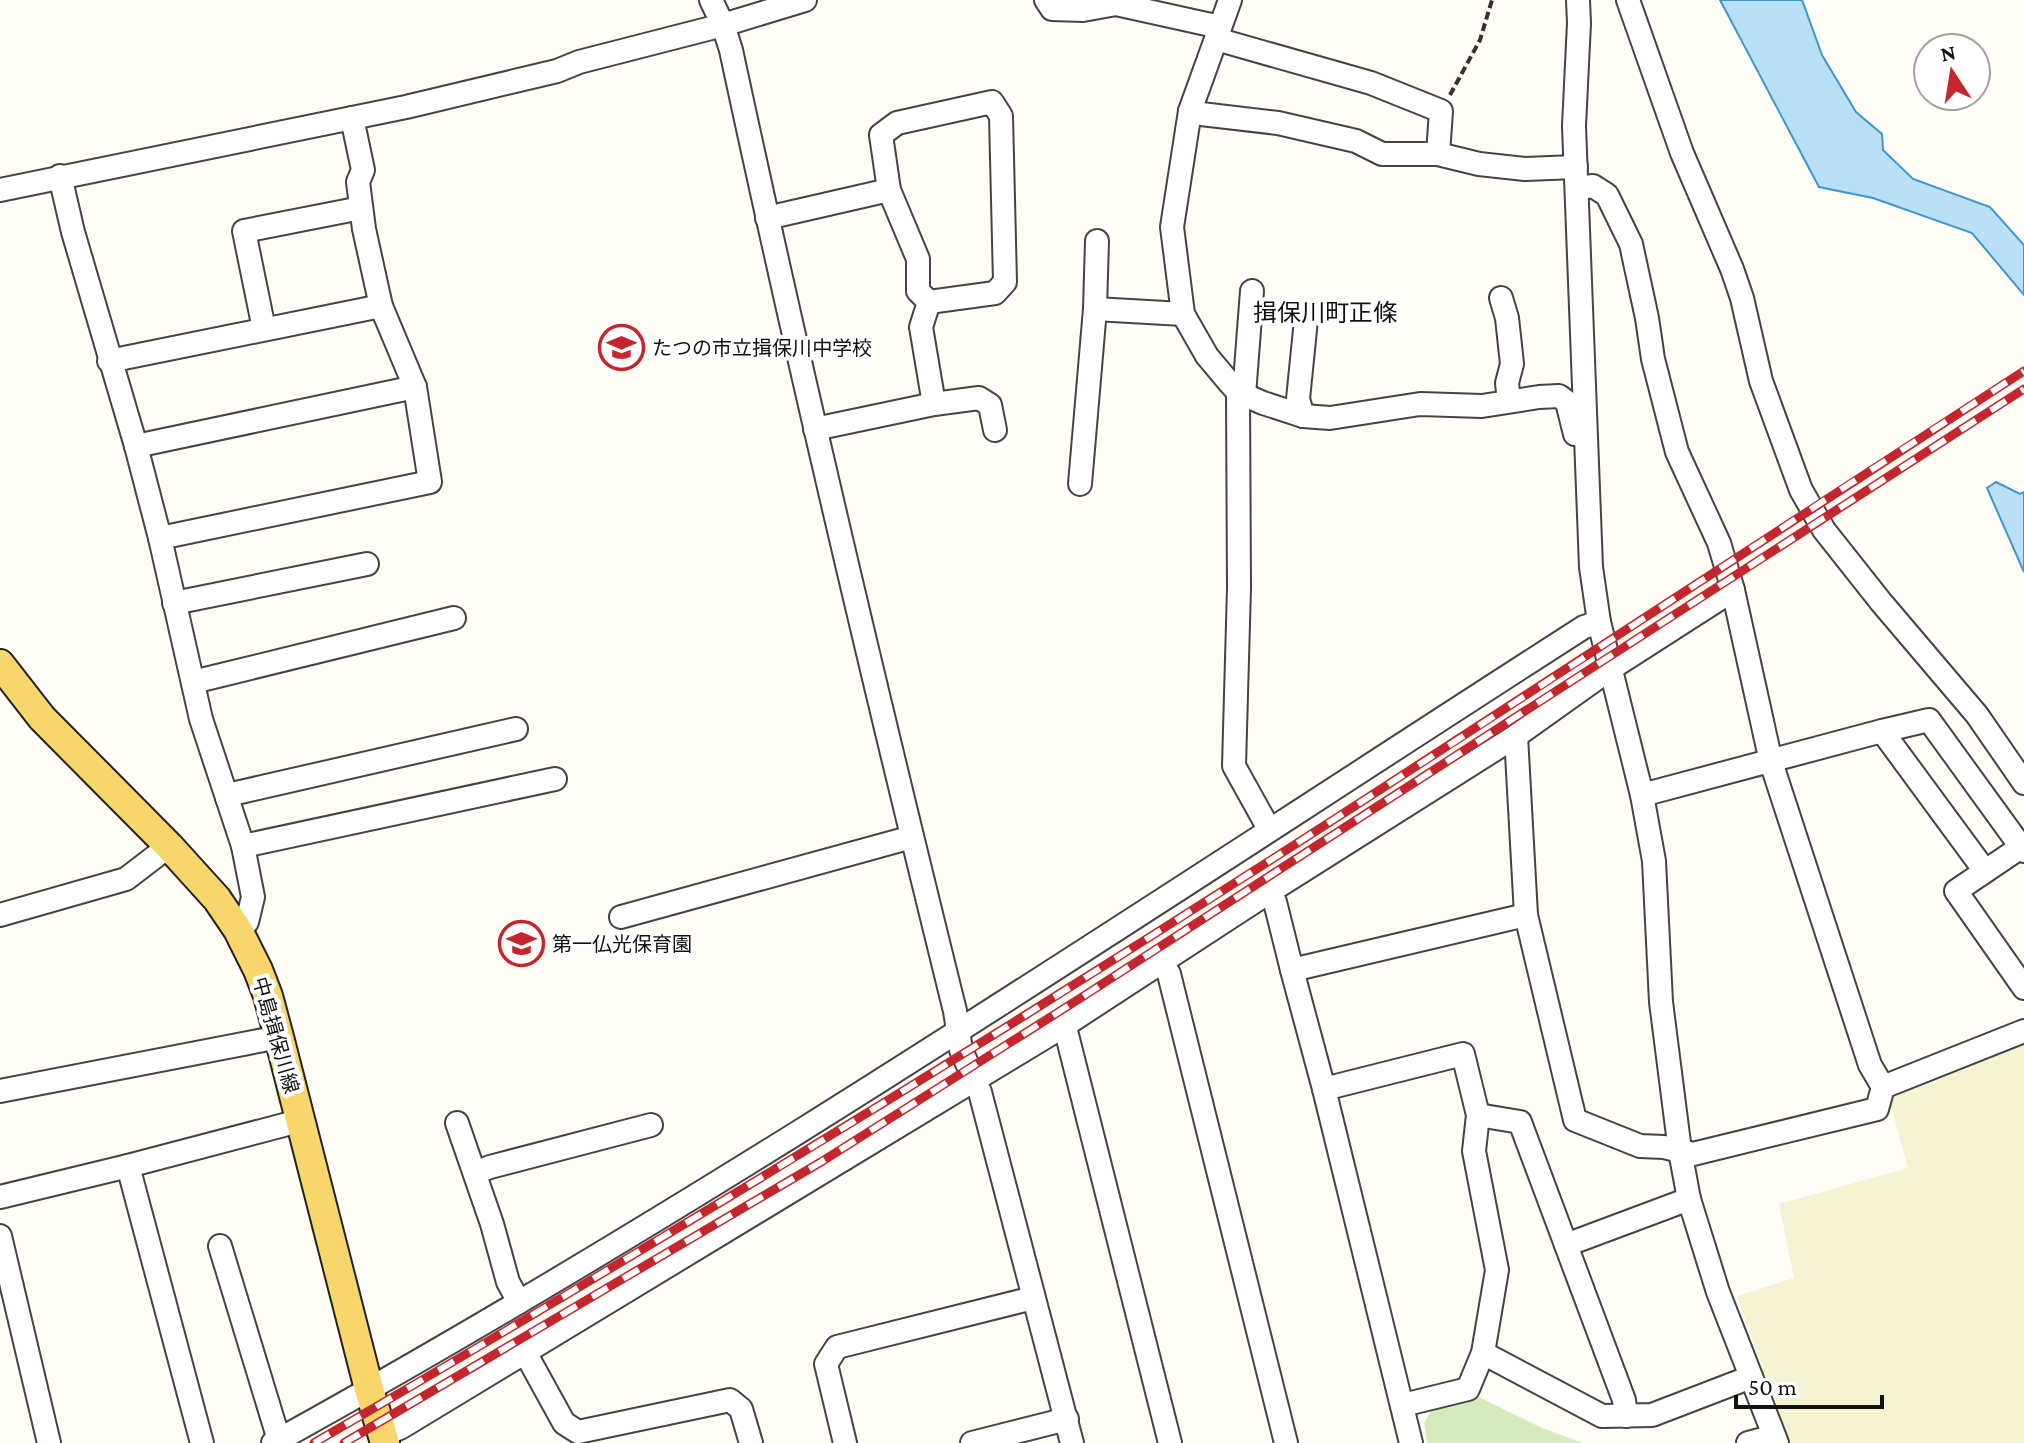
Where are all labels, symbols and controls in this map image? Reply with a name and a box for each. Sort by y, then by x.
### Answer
north arrow [1912,32,1992,112]
text: N [1938,39,1958,67]
district label: 揖保川町正條 [1253,299,1397,326]
school or university icon: たつの市立揖保川中学校 [597,324,645,372]
place label: たつの市立揖保川中学校 [652,337,872,359]
school or university icon: 第一仏光保育園 [497,920,545,968]
place label: 第一仏光保育園 [552,933,692,955]
street label: 中島揖保川線 [249,974,303,1096]
scale bar [1736,1359,1882,1409]
text: 50 m [1748,1373,1797,1400]

